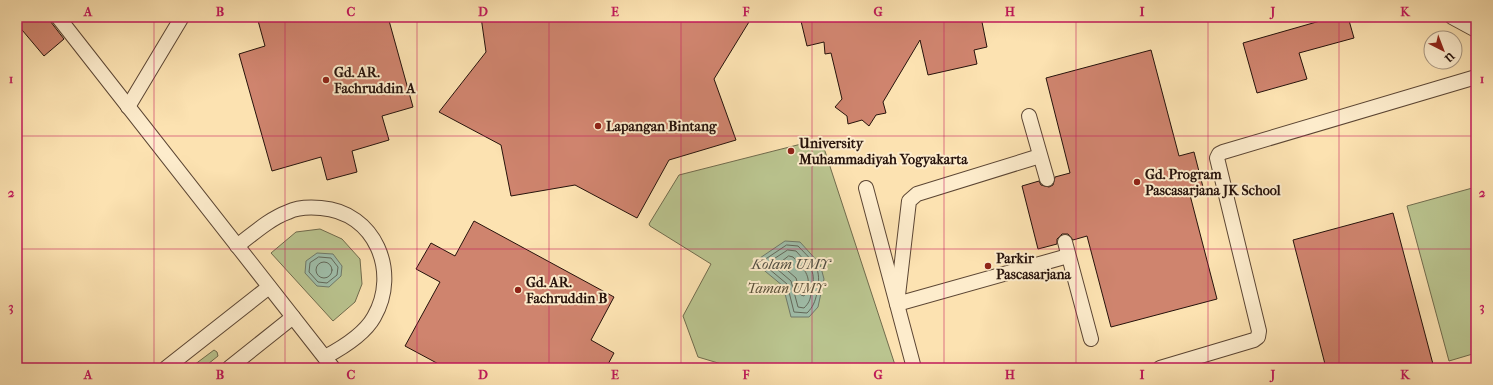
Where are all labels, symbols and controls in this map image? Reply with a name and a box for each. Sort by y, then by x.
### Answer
text: A [83,4,93,19]
text: B [216,4,225,19]
text: C [347,4,356,19]
text: D [478,4,488,19]
text: E [611,4,619,19]
text: F [742,4,750,19]
text: G [873,4,883,19]
text: H [1005,4,1016,19]
text: I [1139,4,1145,19]
text: J [1269,4,1276,20]
text: K [1400,4,1411,19]
north arrow [1423,30,1463,70]
text: U [1442,49,1458,65]
place label: Gd. AR. Fachruddin A [333,64,416,97]
text: 1 [9,71,14,86]
text: 1 [1480,71,1485,86]
marker: Gd. AR. Fachruddin A [321,75,331,85]
place label: Lapangan Bintang [606,118,717,135]
marker: Lapangan Bintang [593,121,603,131]
place label: University Muhammadiyah Yogyakarta [798,135,968,168]
marker: University Muhammadiyah Yogyakarta [786,146,796,156]
place label: Gd. Program Pascasarjana JK School [1145,166,1281,199]
marker: Gd. Program Pascasarjana JK School [1132,177,1142,187]
text: 2 [8,185,15,200]
text: 2 [1479,185,1486,200]
place label: Parkir Pascasarjana [996,250,1072,283]
water label: Kolam UMY [751,255,832,273]
marker: Parkir Pascasarjana [983,261,993,271]
place label: Gd. AR. Fachruddin B [525,274,607,307]
park label: Taman UMY [747,280,827,297]
marker: Gd. AR. Fachruddin B [513,285,523,295]
text: 3 [8,299,14,315]
text: 3 [1479,299,1485,315]
text: A [83,367,93,382]
text: B [216,367,225,382]
text: C [347,367,356,382]
text: D [478,367,488,382]
text: E [611,367,619,382]
text: F [742,367,750,382]
text: G [873,367,883,382]
text: H [1005,367,1016,382]
text: I [1139,367,1145,382]
text: J [1269,367,1276,383]
text: K [1400,367,1411,382]

